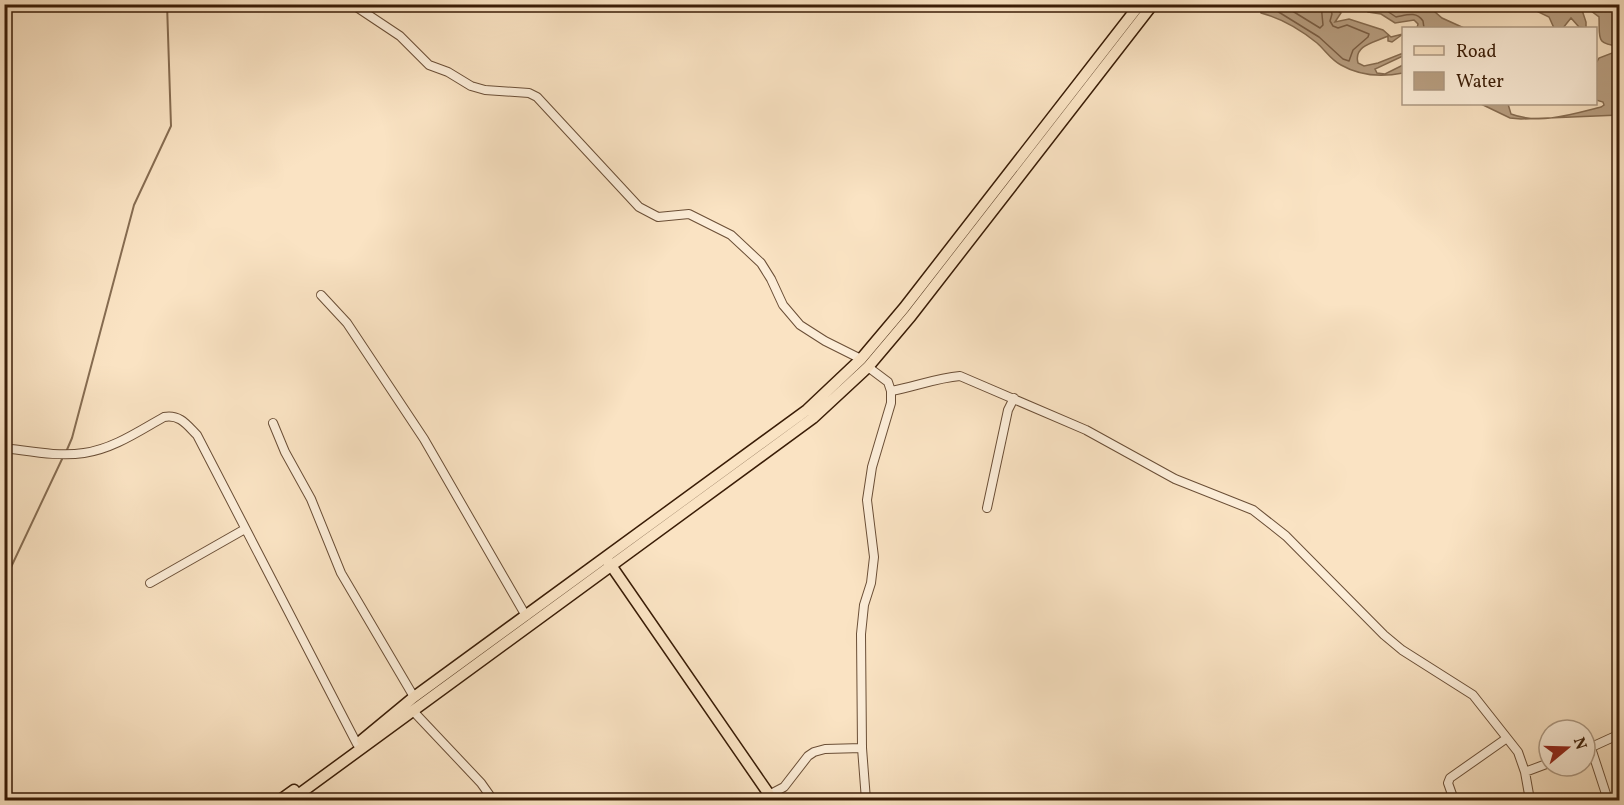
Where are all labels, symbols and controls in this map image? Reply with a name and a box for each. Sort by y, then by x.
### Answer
legend [1402,27,1597,105]
text: Road [1456,40,1497,65]
text: Water [1456,70,1504,95]
north arrow [1537,718,1597,778]
text: N [1567,735,1592,753]

